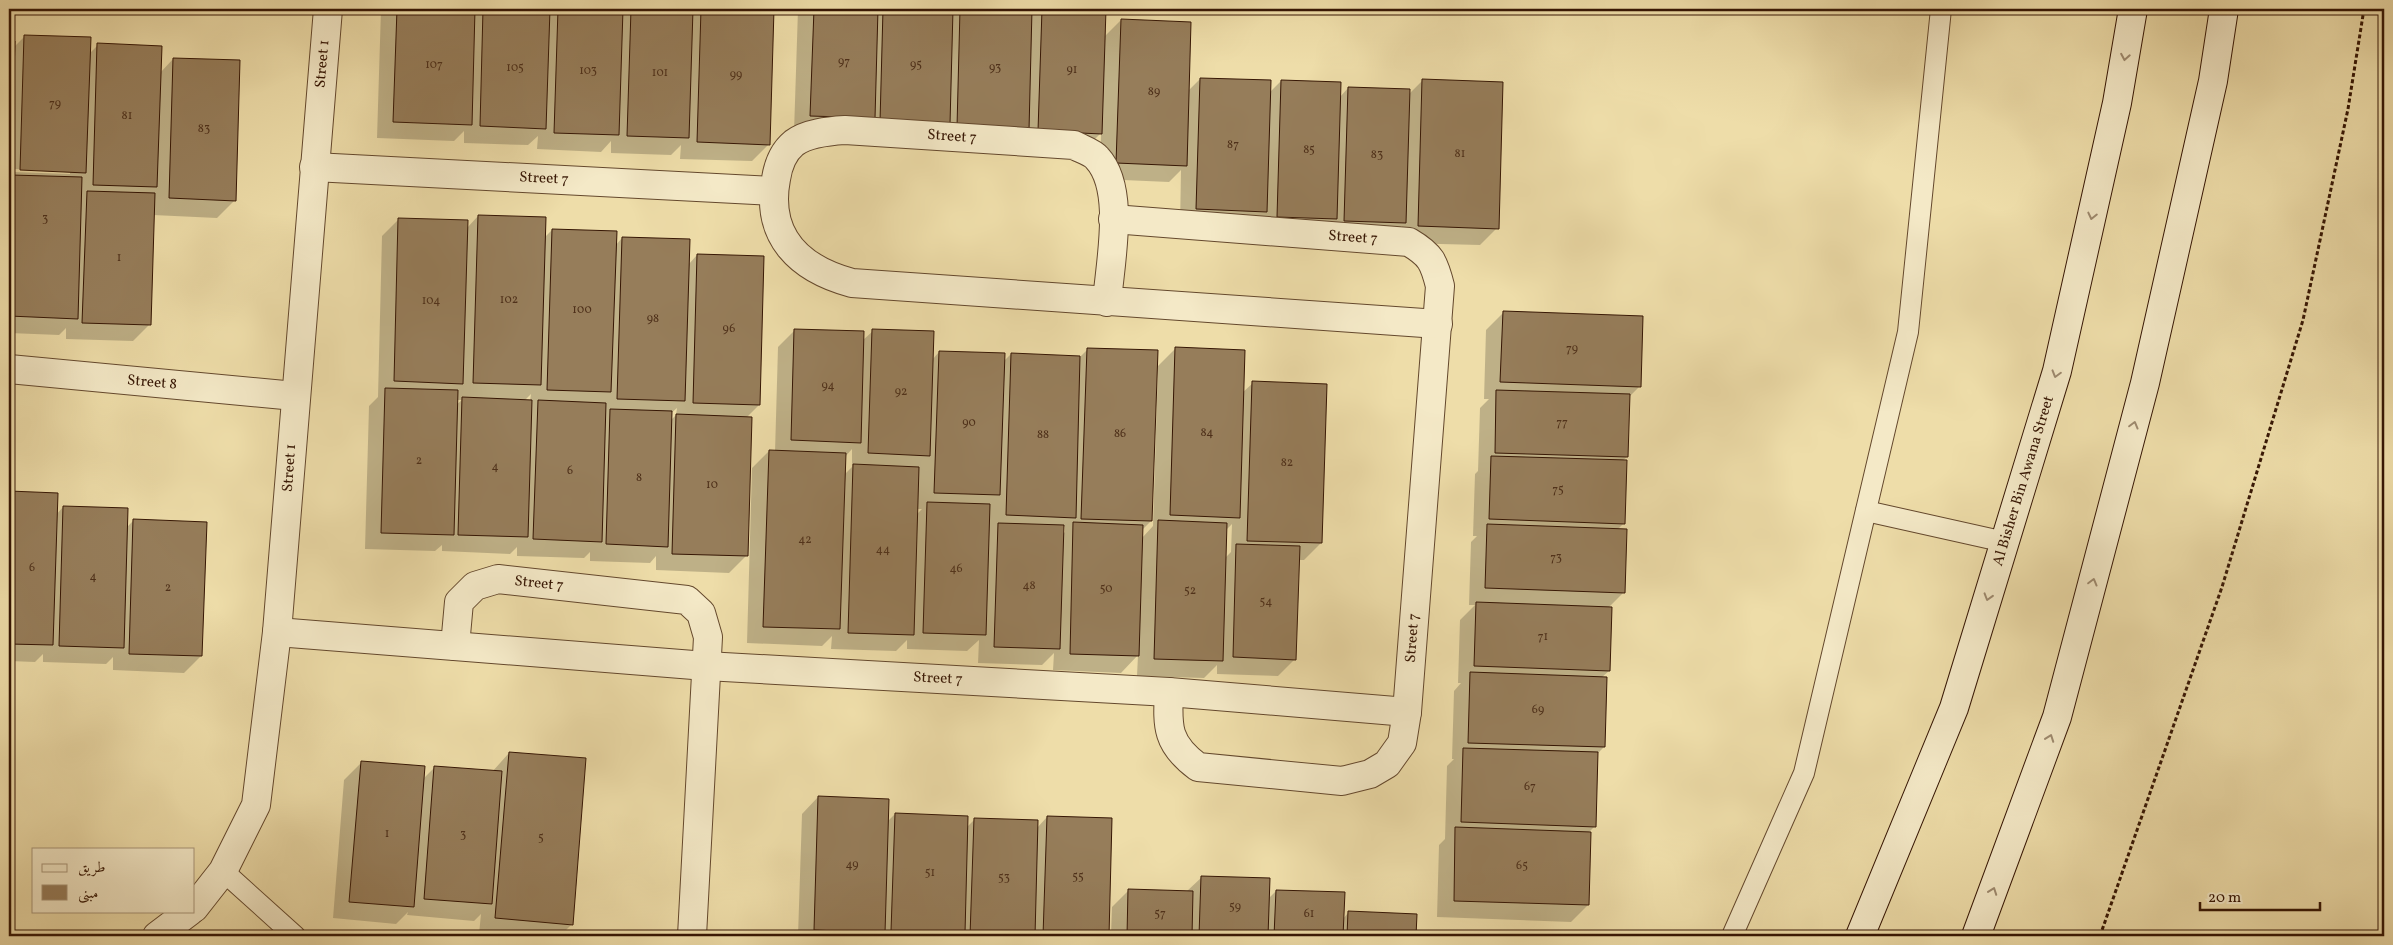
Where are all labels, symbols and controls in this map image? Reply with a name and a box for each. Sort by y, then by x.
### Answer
street label: Street 1 [310,39,336,89]
one-way arrow [2121,52,2131,61]
house number: 97 [838,54,850,70]
house number: 107 [425,57,443,73]
house number: 95 [910,57,922,73]
house number: 105 [506,60,524,76]
house number: 93 [989,60,1001,76]
house number: 91 [1067,62,1077,78]
house number: 103 [579,63,597,79]
house number: 101 [652,65,668,81]
house number: 99 [730,67,742,83]
house number: 89 [1148,84,1160,100]
house number: 79 [49,96,61,112]
house number: 81 [122,108,132,124]
house number: 83 [198,121,210,137]
street label: Street 7 [927,125,977,149]
house number: 87 [1227,137,1239,153]
house number: 85 [1303,142,1315,158]
house number: 81 [1455,146,1465,162]
house number: 83 [1371,147,1383,163]
street label: Street 7 [519,167,569,191]
house number: 3 [42,211,48,227]
one-way arrow [2087,211,2098,220]
street label: Street 7 [1328,226,1378,250]
house number: 1 [117,250,121,266]
house number: 102 [500,292,518,308]
house number: 104 [422,293,440,309]
house number: 100 [572,302,592,318]
house number: 98 [647,311,659,327]
house number: 96 [723,321,735,337]
house number: 79 [1566,341,1578,357]
street label: Street 8 [126,370,178,396]
one-way arrow [2051,370,2061,378]
house number: 94 [821,378,835,394]
house number: 92 [895,384,907,400]
street label: Al Bisher Bin Awana Street [1988,393,2060,569]
house number: 90 [962,415,976,431]
house number: 77 [1556,415,1568,431]
one-way arrow [2128,420,2139,429]
house number: 84 [1201,425,1213,441]
house number: 86 [1114,426,1126,442]
house number: 88 [1037,427,1049,443]
street label: Street 1 [278,443,302,493]
house number: 2 [416,453,422,469]
house number: 82 [1281,455,1293,471]
house number: 4 [491,459,499,475]
house number: 6 [567,463,573,479]
house number: 8 [636,470,642,486]
house number: 10 [706,477,718,493]
house number: 75 [1552,482,1564,498]
house number: 42 [798,532,812,548]
house number: 44 [876,542,890,558]
house number: 73 [1550,550,1562,566]
house number: 6 [29,560,35,576]
house number: 46 [949,561,963,577]
house number: 4 [89,569,97,585]
street label: Street 7 [513,571,565,597]
one-way arrow [2087,577,2098,586]
house number: 48 [1022,578,1036,594]
house number: 2 [165,580,171,596]
house number: 50 [1100,581,1112,597]
house number: 52 [1184,583,1196,599]
one-way arrow [1984,592,1994,600]
house number: 54 [1260,594,1272,610]
street label: Street 7 [1401,613,1425,663]
house number: 71 [1538,629,1548,645]
street label: Street 7 [913,667,963,691]
house number: 69 [1532,702,1544,718]
one-way arrow [2044,734,2054,743]
house number: 67 [1524,779,1536,795]
house number: 1 [385,826,389,842]
house number: 3 [460,827,466,843]
house number: 5 [538,830,544,846]
legend [32,848,195,912]
house number: 49 [845,857,859,873]
text: طريق [78,858,105,879]
house number: 65 [1516,858,1528,874]
house number: 51 [925,865,935,881]
house number: 55 [1072,869,1084,885]
house number: 53 [998,870,1010,886]
scale bar [2200,880,2320,912]
text: مبنى [78,884,98,905]
one-way arrow [1987,887,1997,895]
text: 20 m [2208,888,2241,909]
house number: 59 [1229,899,1241,915]
house number: 57 [1154,906,1166,922]
house number: 61 [1304,906,1314,922]

